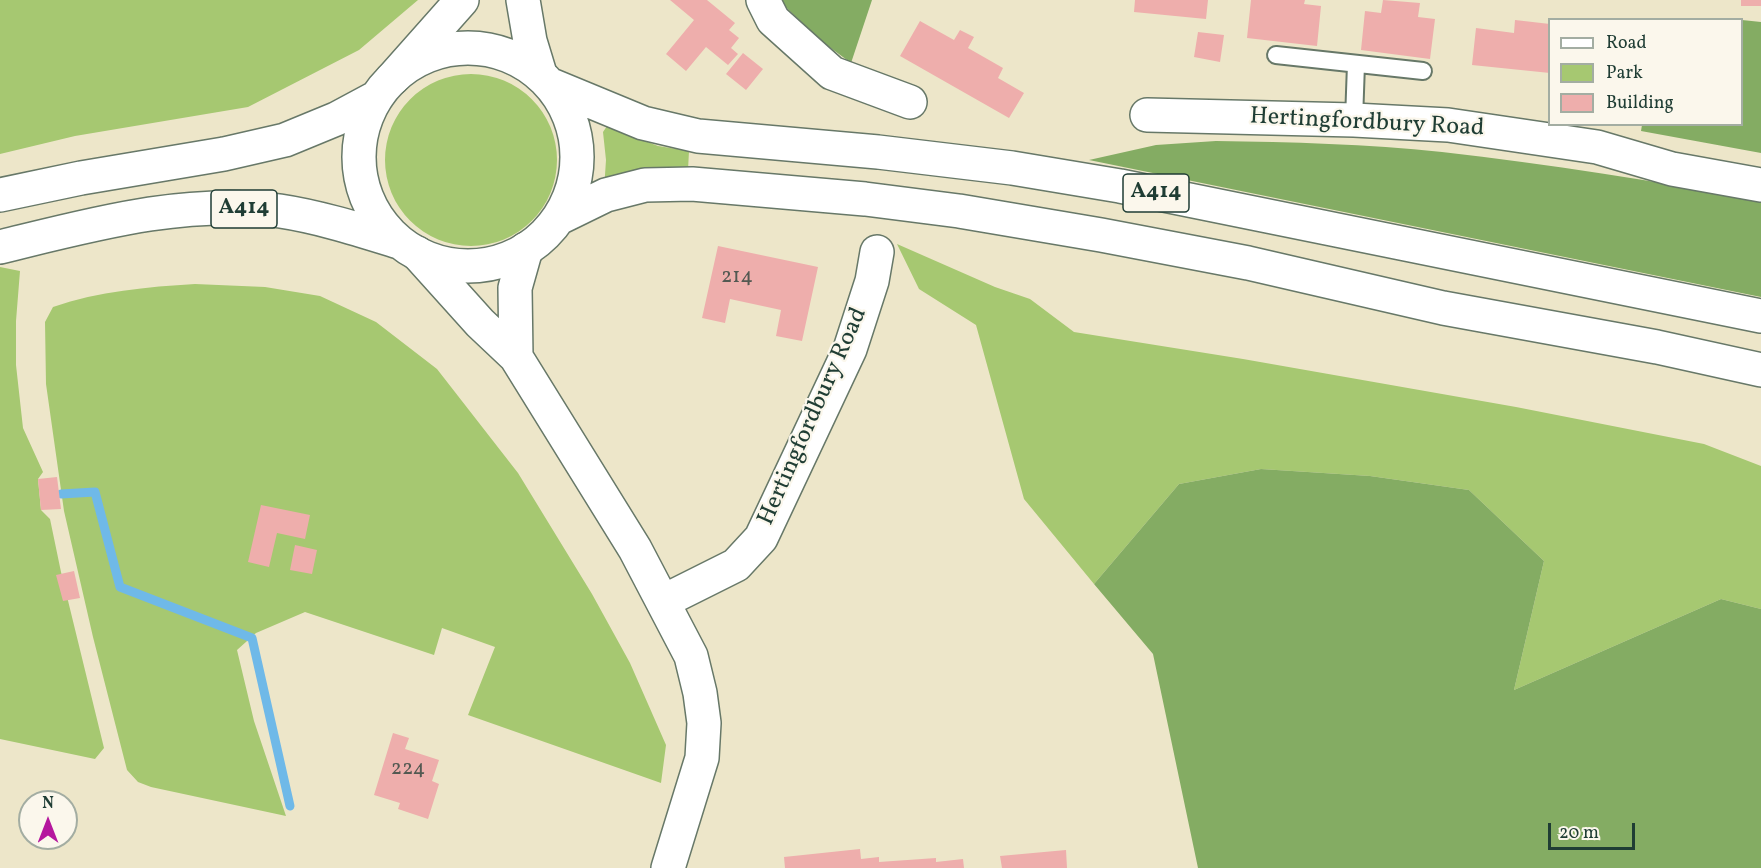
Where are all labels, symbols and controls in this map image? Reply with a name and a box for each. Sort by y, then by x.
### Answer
legend [1548,18,1743,126]
text: Road [1606,31,1647,56]
text: Park [1606,61,1643,86]
text: Building [1606,91,1674,116]
street label: Hertingfordbury Road [1249,103,1485,145]
road number: A414 [1123,174,1189,212]
road number: A414 [211,190,277,228]
house number: 214 [721,265,753,291]
street label: Hertingfordbury Road [753,304,875,530]
house number: 224 [391,757,425,783]
north arrow [18,790,78,850]
text: N [42,793,54,815]
scale bar [1551,811,1638,849]
text: 20 m [1559,821,1599,846]

